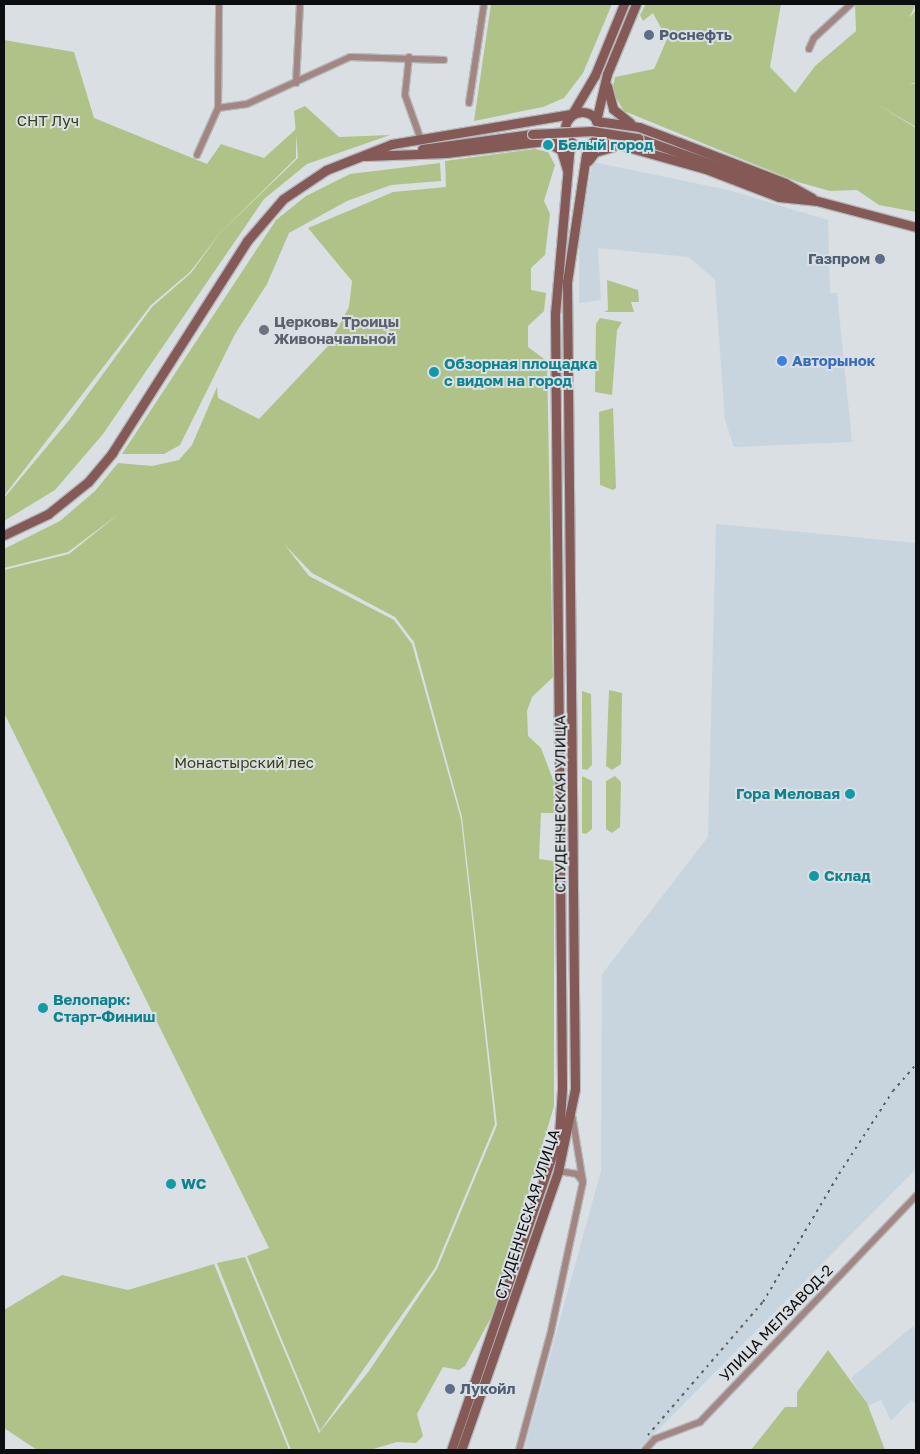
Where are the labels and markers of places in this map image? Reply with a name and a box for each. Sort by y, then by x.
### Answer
place label: Роснефть [659,26,732,44]
marker: Роснефть [643,29,655,41]
place label: Белый город [558,136,653,154]
marker: Белый город [542,139,554,151]
place label: Газпром [808,250,870,268]
marker: Газпром [874,253,886,265]
place label: Церковь Троицы Живоначальной [274,312,399,347]
marker: Церковь Троицы Живоначальной [258,324,270,336]
place label: Авторынок [792,352,875,370]
place label: Обзорная площадка с видом на город [444,354,597,389]
marker: Авторынок [776,355,788,367]
marker: Обзорная площадка с видом на город [428,366,440,378]
place label: Гора Меловая [736,785,840,803]
marker: Гора Меловая [844,788,856,800]
place label: Склад [824,867,871,885]
marker: Склад [808,870,820,882]
place label: Велопарк: Старт-Финиш [53,990,155,1025]
marker: Велопарк: Старт-Финиш [37,1002,49,1014]
place label: WC [181,1175,207,1193]
marker: WC [165,1178,177,1190]
place label: Лукойл [460,1380,515,1398]
marker: Лукойл [444,1383,456,1395]

